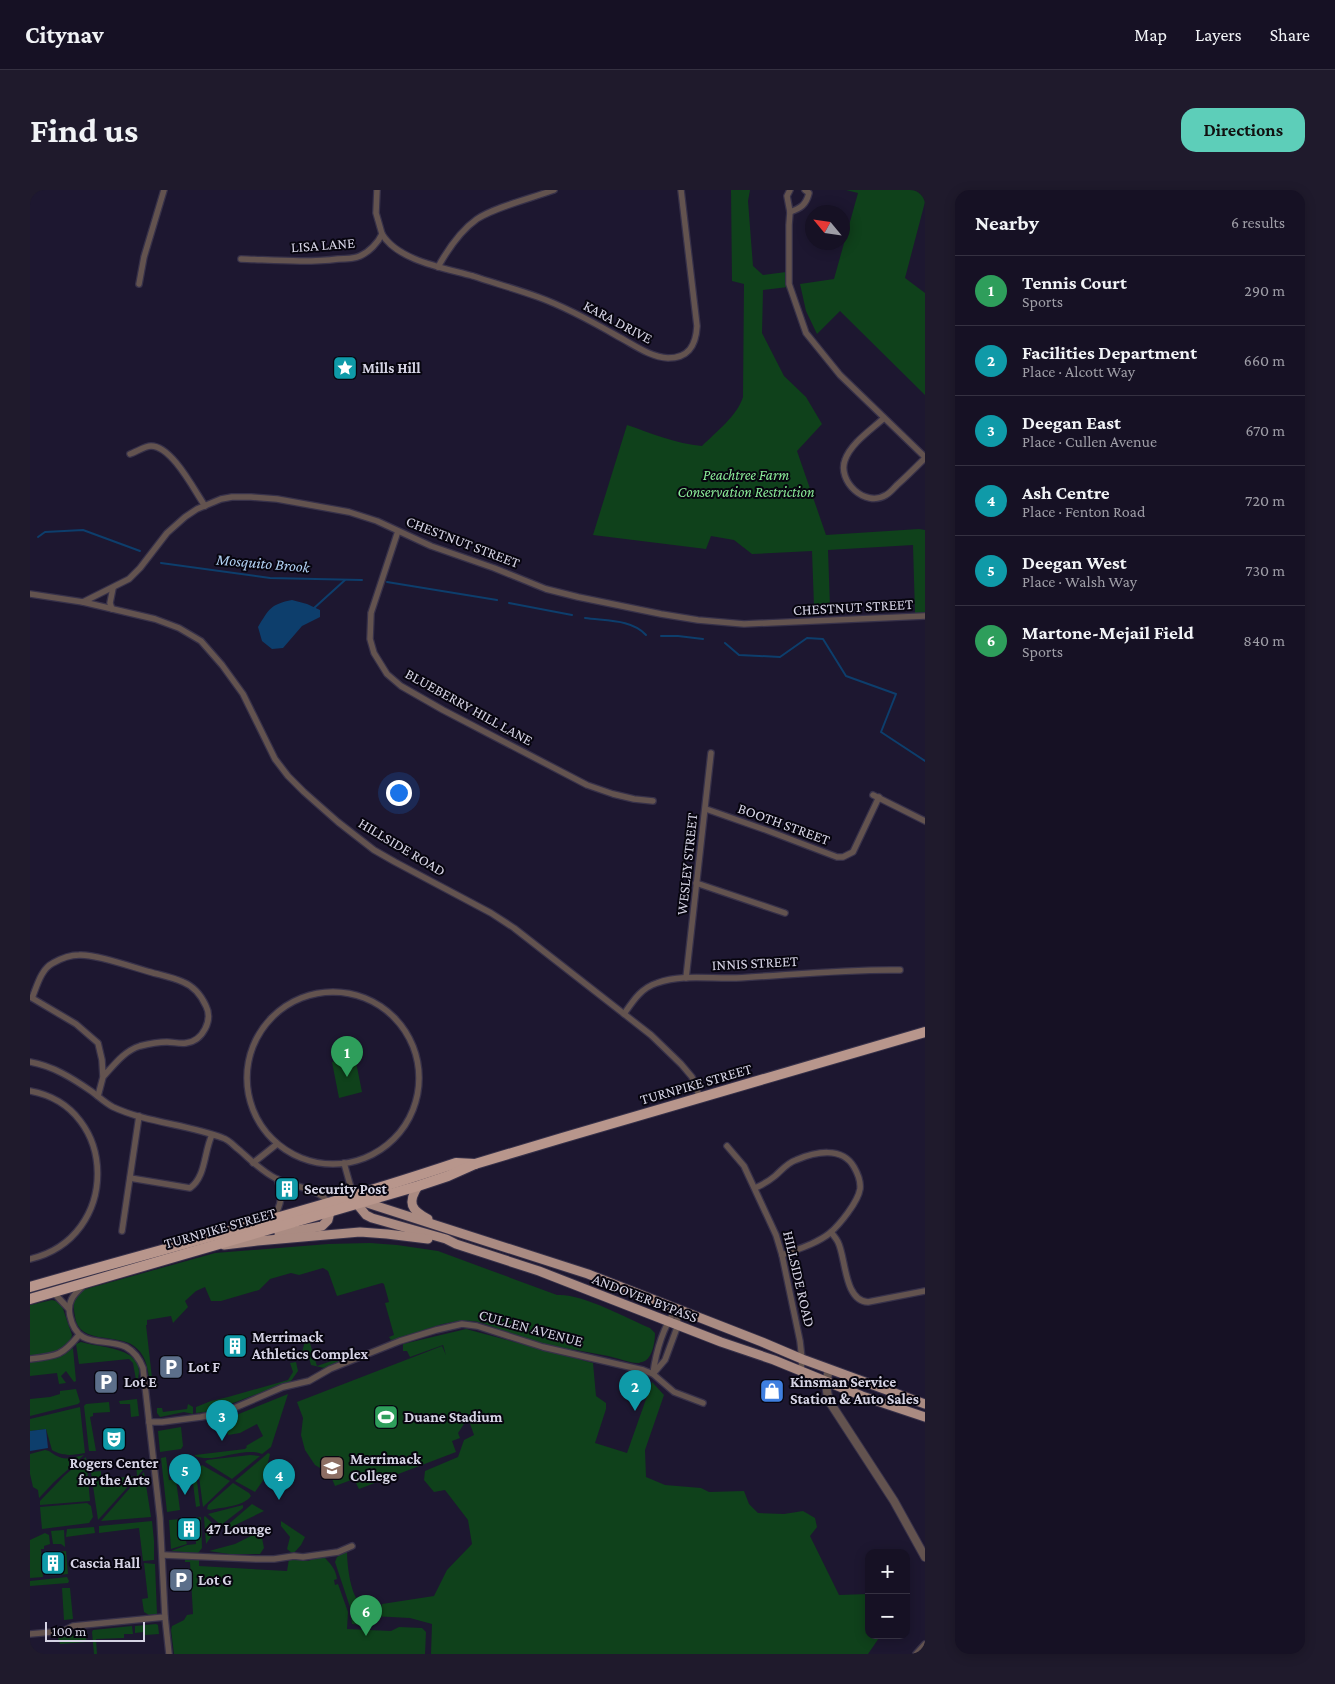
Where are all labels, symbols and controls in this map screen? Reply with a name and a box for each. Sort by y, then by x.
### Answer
text: Citynav [25,21,104,48]
text: Map [1134,25,1167,45]
text: Layers [1195,25,1242,45]
text: Share [1270,25,1310,45]
button: Directions [1181,108,1305,152]
text: Find us [30,111,138,150]
north arrow [805,205,850,250]
text: Nearby [975,211,1039,235]
text: 6 results [1231,214,1285,231]
street label: LISA LANE [290,235,356,255]
text: Tennis Court [1022,272,1127,293]
text: 1 [988,282,994,299]
text: 290 m [1244,282,1285,299]
text: Sports [1022,293,1063,310]
street label: KARA DRIVE [581,297,655,347]
text: Facilities Department [1022,342,1197,363]
text: 2 [987,352,995,369]
text: 660 m [1244,352,1285,369]
place icon: Mills Hill [332,355,358,381]
place label: Mills Hill [362,360,421,376]
text: Place · Alcott Way [1022,363,1135,380]
text: Deegan East [1022,412,1121,433]
text: 3 [987,422,995,439]
text: 670 m [1245,422,1285,439]
text: Place · Cullen Avenue [1022,433,1157,450]
park label: Peachtree Farm Conservation Restriction [677,467,815,500]
text: Ash Centre [1022,482,1110,503]
text: 4 [987,492,995,509]
text: 720 m [1245,492,1285,509]
text: Place · Fenton Road [1022,503,1145,520]
street label: CHESTNUT STREET [404,513,522,571]
water label: Mosquito Brook [214,550,311,577]
text: Deegan West [1022,552,1127,573]
text: 5 [987,562,995,579]
text: 730 m [1245,562,1285,579]
text: Place · Walsh Way [1022,573,1137,590]
street label: CHESTNUT STREET [792,596,914,618]
text: Martone-Mejail Field [1022,622,1194,643]
text: 6 [987,632,995,649]
text: 840 m [1243,632,1285,649]
text: Sports [1022,643,1063,660]
street label: BLUEBERRY HILL LANE [403,665,535,749]
your location [386,780,412,806]
street label: BOOTH STREET [736,800,832,848]
street label: WESLEY STREET [674,812,700,916]
street label: HILLSIDE ROAD [356,815,448,879]
street label: INNIS STREET [711,953,799,973]
pin: 1 [331,1036,363,1077]
street label: TURNPIKE STREET [638,1060,754,1108]
building icon: Security Post [274,1176,300,1202]
place label: Security Post [304,1181,387,1197]
street label: TURNPIKE STREET [162,1204,278,1252]
street label: HILLSIDE ROAD [780,1229,818,1329]
street label: ANDOVER BYPASS [590,1271,700,1325]
street label: CULLEN AVENUE [477,1306,585,1350]
place label: Merrimack Athletics Complex [251,1329,369,1362]
building icon: Merrimack Athletics Complex [222,1333,248,1359]
parking icon: Lot F [158,1354,184,1380]
place label: Lot F [188,1359,220,1375]
parking icon: Lot E [93,1369,119,1395]
pin: 2 [619,1370,651,1411]
place label: Lot E [124,1374,157,1390]
place label: Kinsman Service Station & Auto Sales [790,1374,919,1407]
shop icon: Kinsman Service Station & Auto Sales [759,1378,785,1404]
pin: 3 [206,1400,238,1441]
sports icon: Duane Stadium [373,1404,399,1430]
place label: Duane Stadium [404,1409,503,1425]
theatre icon: Rogers Center for the Arts [101,1426,127,1452]
place label: Merrimack College [350,1451,422,1484]
pin: 5 [169,1454,201,1495]
place label: Rogers Center for the Arts [70,1455,158,1488]
school or university icon: Merrimack College [319,1455,345,1481]
pin: 4 [263,1459,295,1500]
building icon: 47 Lounge [176,1516,202,1542]
place label: 47 Lounge [206,1521,271,1537]
map controls [865,1549,910,1639]
button: + [865,1549,910,1594]
building icon: Cascia Hall [40,1550,66,1576]
place label: Cascia Hall [70,1555,141,1571]
parking icon: Lot G [168,1567,194,1593]
place label: Lot G [198,1572,232,1588]
button: − [865,1594,910,1639]
pin: 6 [350,1595,382,1636]
scale bar [45,1619,145,1642]
text: 100 m [52,1623,86,1639]

